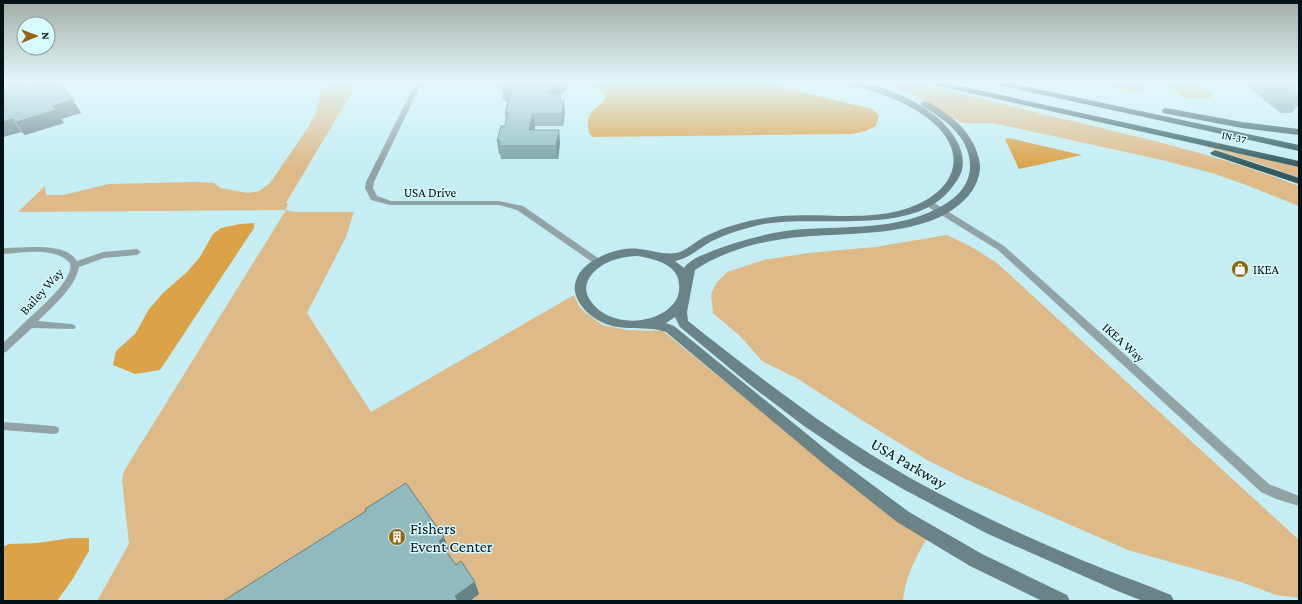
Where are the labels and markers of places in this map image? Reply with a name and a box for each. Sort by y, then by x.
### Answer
shop icon: IKEA [1230,259,1250,279]
place label: IKEA [1253,262,1279,277]
place label: Fishers Event Center [410,520,493,555]
building icon: Fishers Event Center [387,527,407,547]

